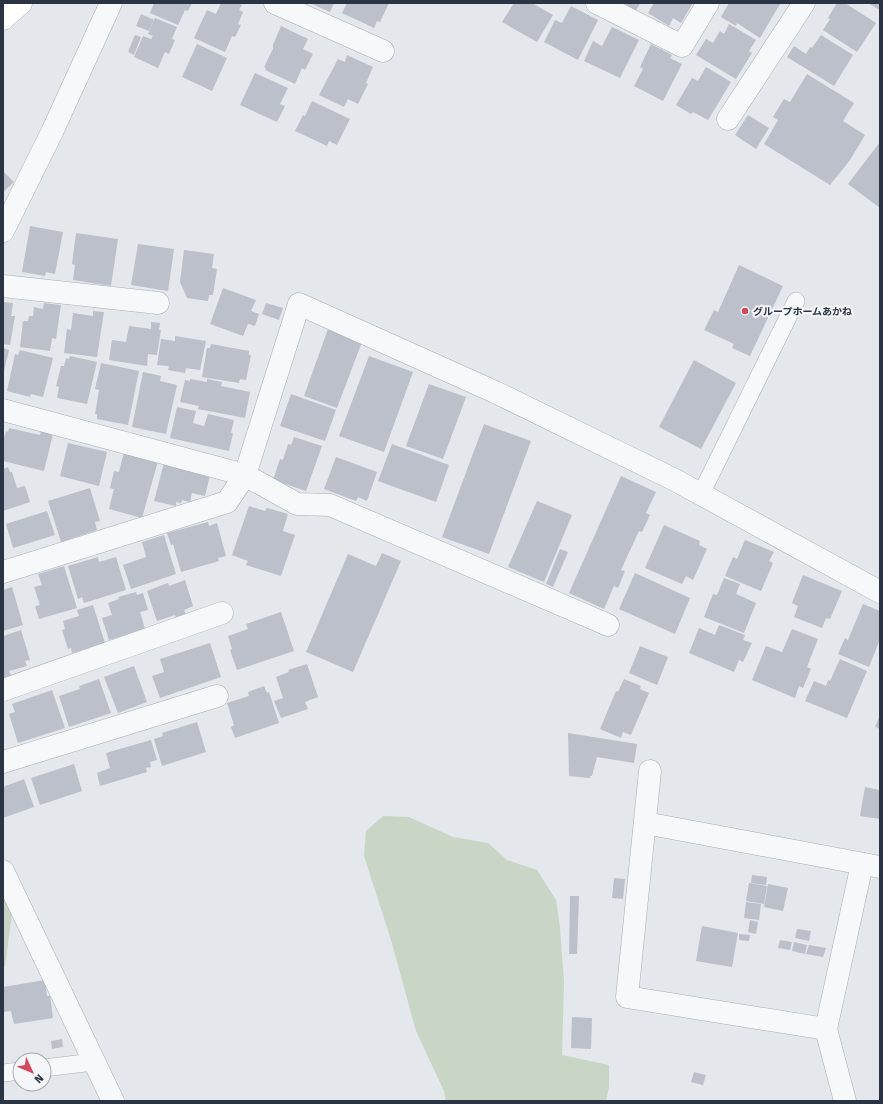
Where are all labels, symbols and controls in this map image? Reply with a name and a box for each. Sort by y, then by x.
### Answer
marker: グループホームあかね [740,306,750,316]
place label: グループホームあかね [753,306,852,318]
north arrow [12,1052,52,1092]
text: N [32,1071,46,1086]

